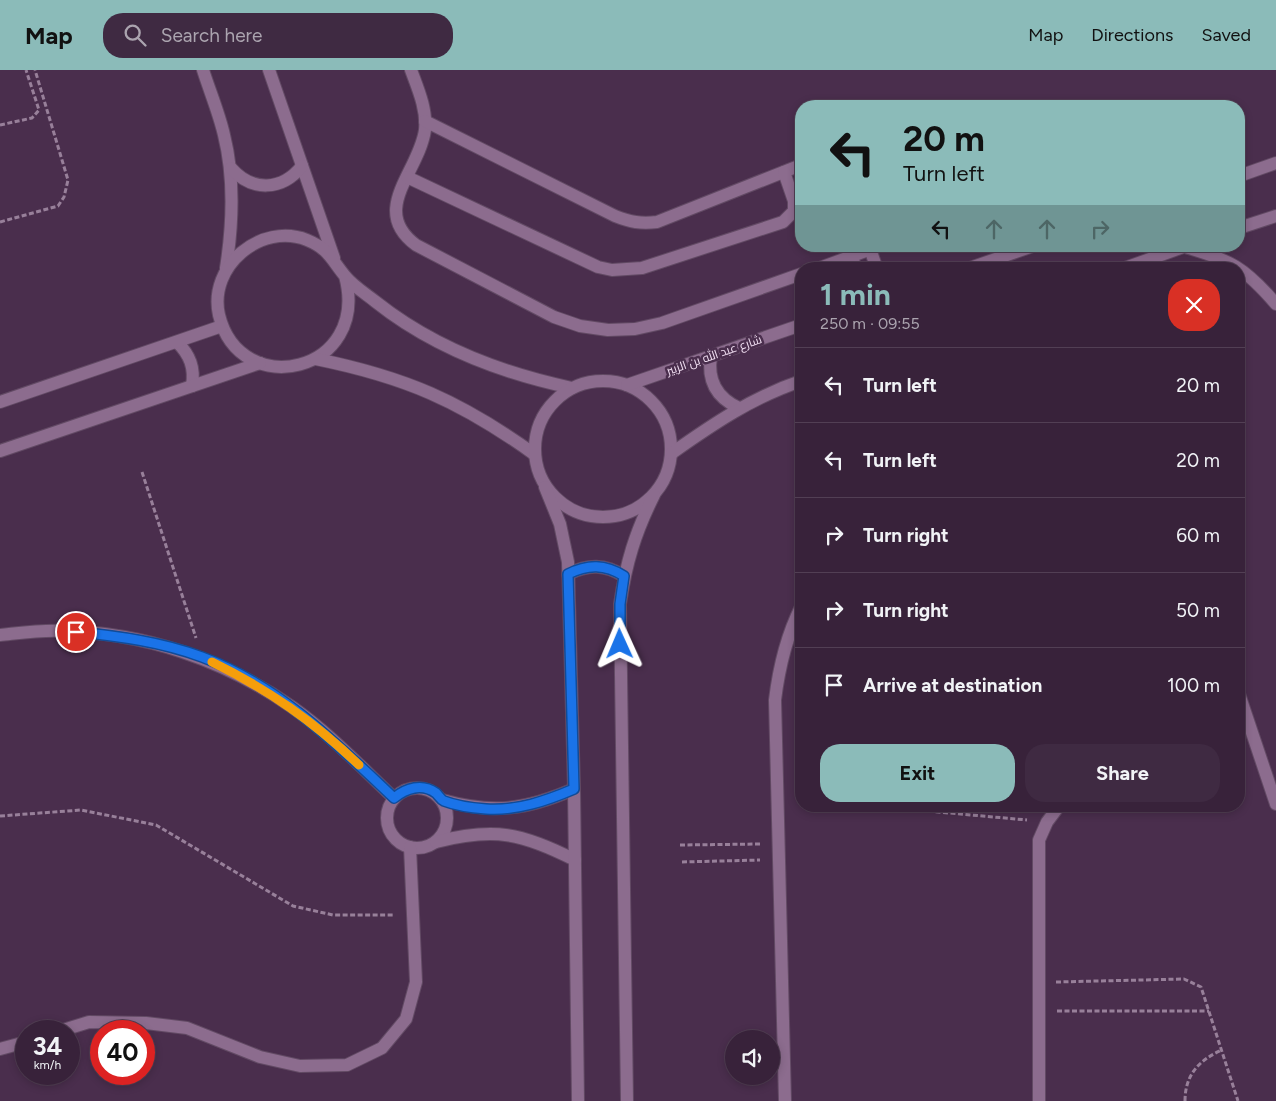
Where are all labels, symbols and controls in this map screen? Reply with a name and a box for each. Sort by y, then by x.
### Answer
search box [103,13,453,58]
text: Map [25,21,73,50]
icon: search [121,21,149,49]
text: Search here [161,24,262,47]
text: Map [1028,24,1063,46]
text: Directions [1091,24,1173,46]
text: Saved [1201,24,1251,46]
text: 20 m [903,118,985,160]
icon: left [820,120,885,185]
text: Turn left [903,160,985,187]
icon: left [927,215,955,243]
icon: ahead [980,215,1008,243]
icon: ahead [1033,215,1061,243]
icon: right [1086,215,1114,243]
text: 1 min [820,276,891,313]
button: close [1168,279,1220,331]
text: 250 m · 09:55 [820,314,920,333]
street label: شارع عبد الله بن الزبير [663,331,764,379]
icon: left [820,371,848,399]
text: Turn left [863,374,937,397]
text: 20 m [1176,374,1220,397]
icon: left [820,446,848,474]
text: Turn left [863,449,937,472]
text: 20 m [1176,449,1220,472]
icon: right [820,521,848,549]
text: Turn right [863,524,949,547]
text: 60 m [1176,524,1220,547]
icon: right [820,596,848,624]
text: Turn right [863,599,949,622]
text: 50 m [1176,599,1220,622]
pin [55,611,97,653]
position arrow [593,617,645,669]
icon: arrive [62,618,90,646]
icon: arrive [820,671,848,699]
text: Arrive at destination [863,674,1042,697]
text: 100 m [1167,674,1220,697]
button: Exit [820,744,1015,802]
button: Share [1025,744,1220,802]
speed limit sign: 40 [90,1020,155,1085]
map controls [725,1030,780,1085]
button: sound [725,1030,780,1085]
text: 34 [33,1031,62,1061]
text: km/h [34,1058,61,1072]

